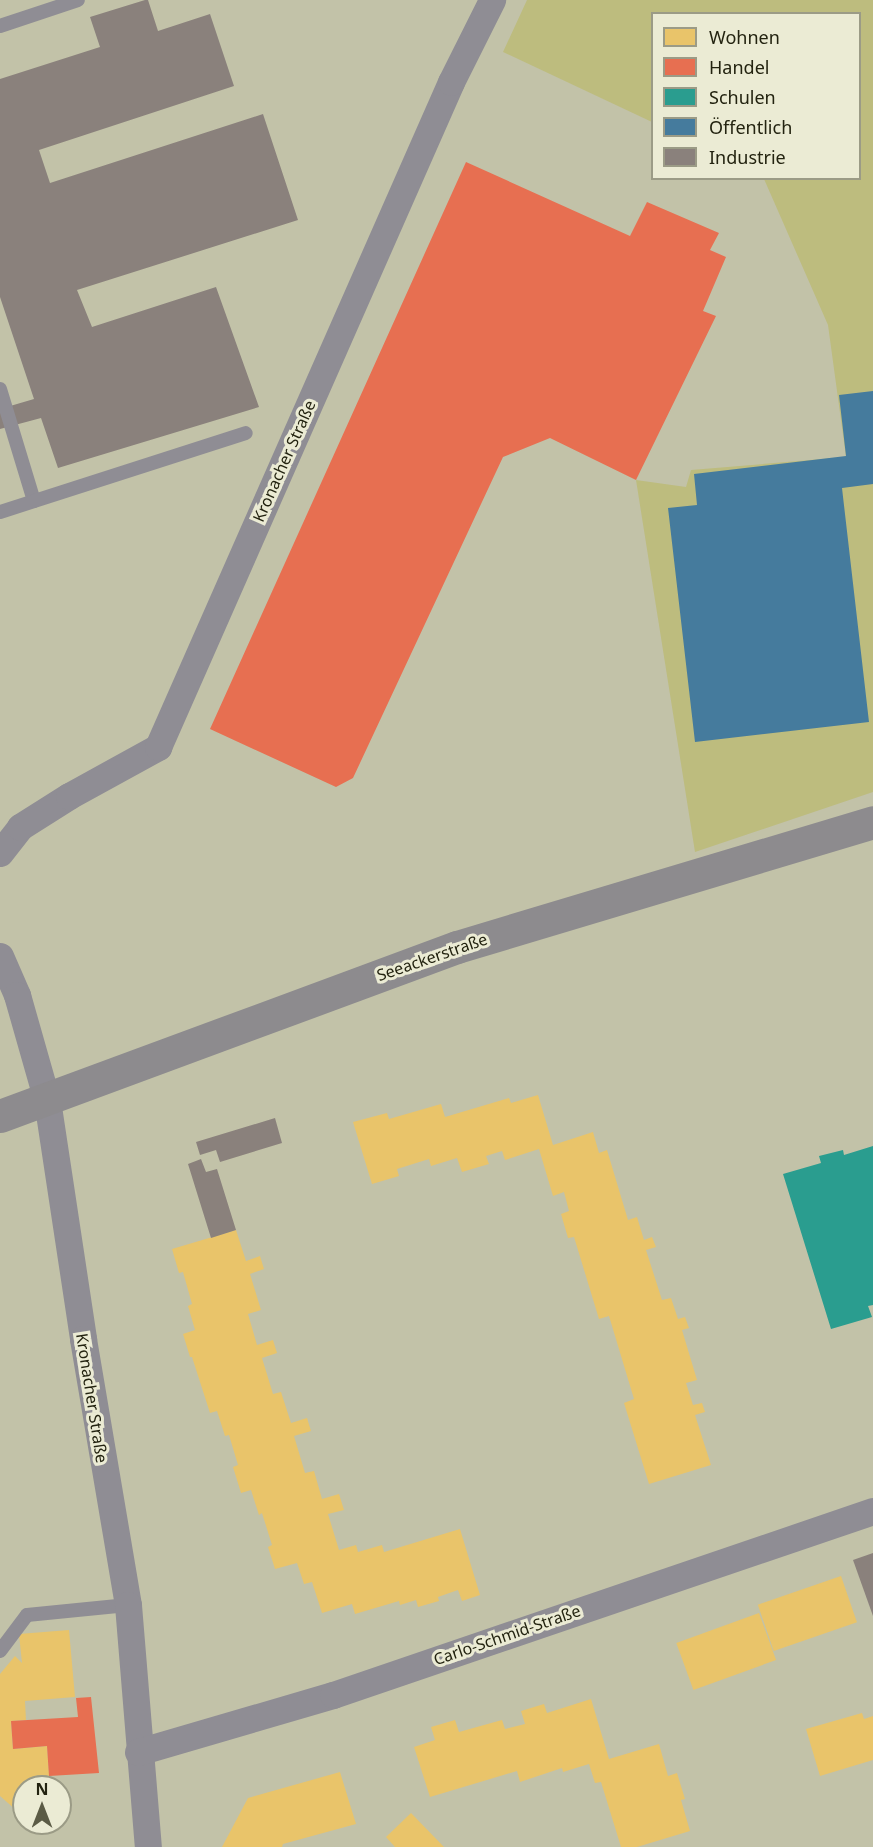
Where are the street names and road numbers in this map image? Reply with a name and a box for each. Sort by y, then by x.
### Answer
street label: Kronacher Straße [249,397,319,525]
street label: Seeackerstraße [374,929,490,985]
street label: Kronacher Straße [72,1332,112,1464]
street label: Carlo-Schmid-Straße [431,1601,583,1669]

